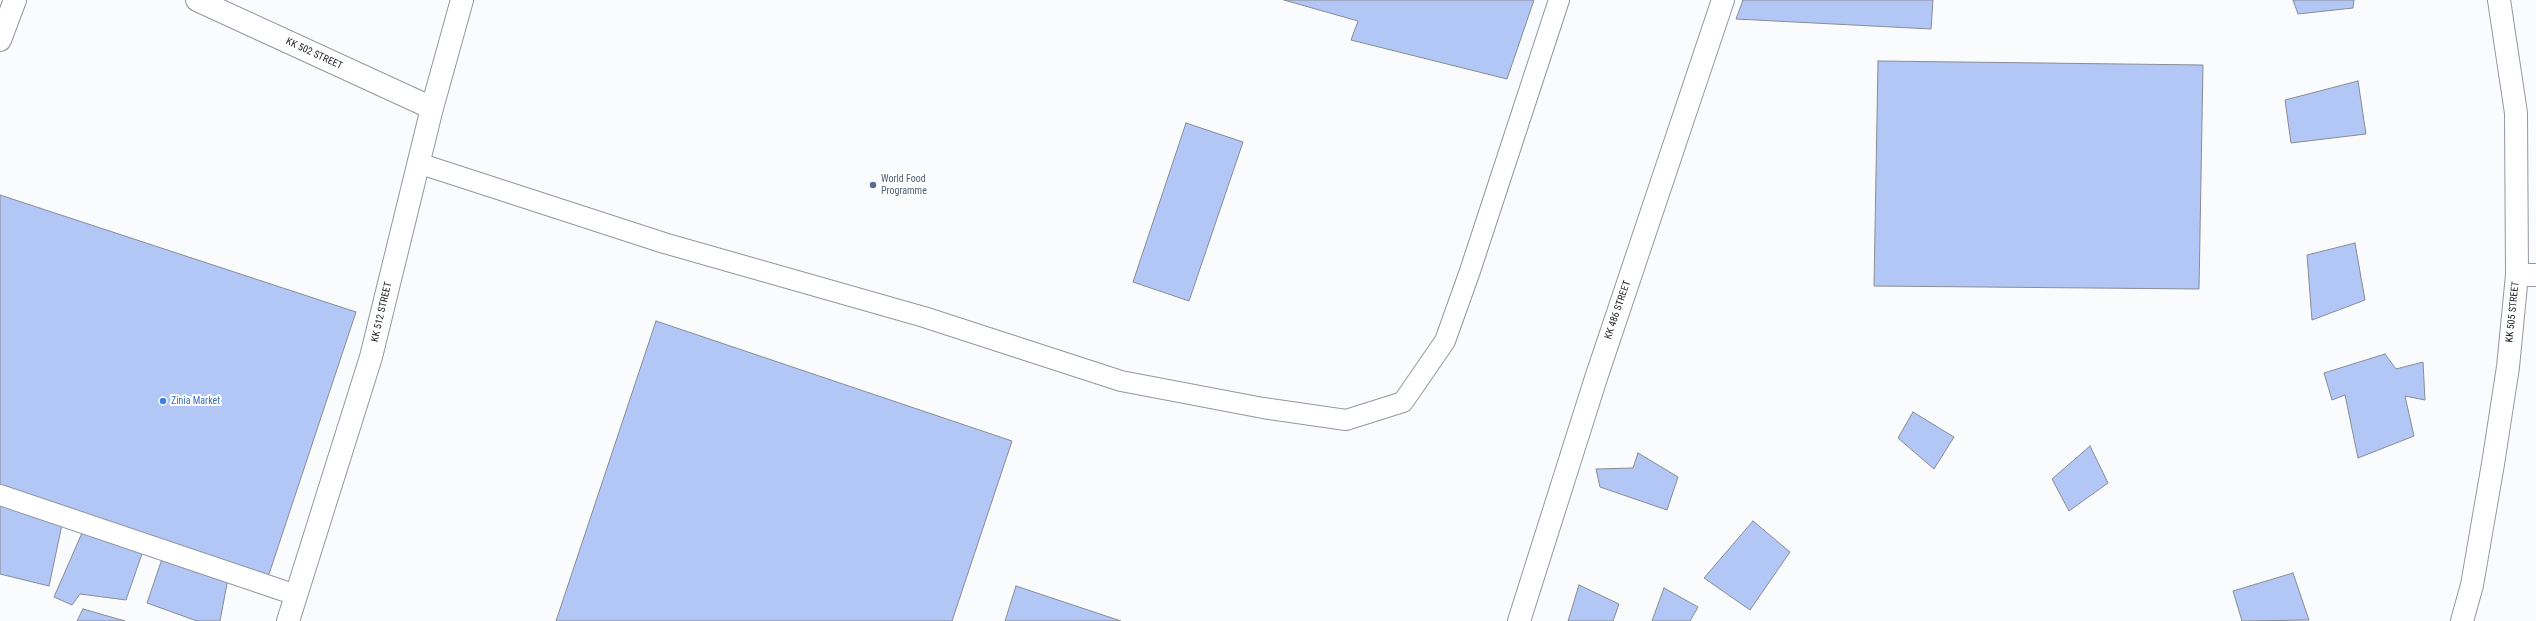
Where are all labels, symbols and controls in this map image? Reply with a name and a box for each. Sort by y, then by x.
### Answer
street label: KK 502 STREET [284,36,344,72]
place label: World Food Programme [881,173,927,196]
marker: World Food Programme [868,180,878,190]
street label: KK 486 STREET [1602,279,1634,341]
street label: KK 512 STREET [369,281,395,343]
street label: KK 505 STREET [2504,281,2522,343]
place label: Zinia Market [171,395,220,407]
marker: Zinia Market [158,396,168,406]

